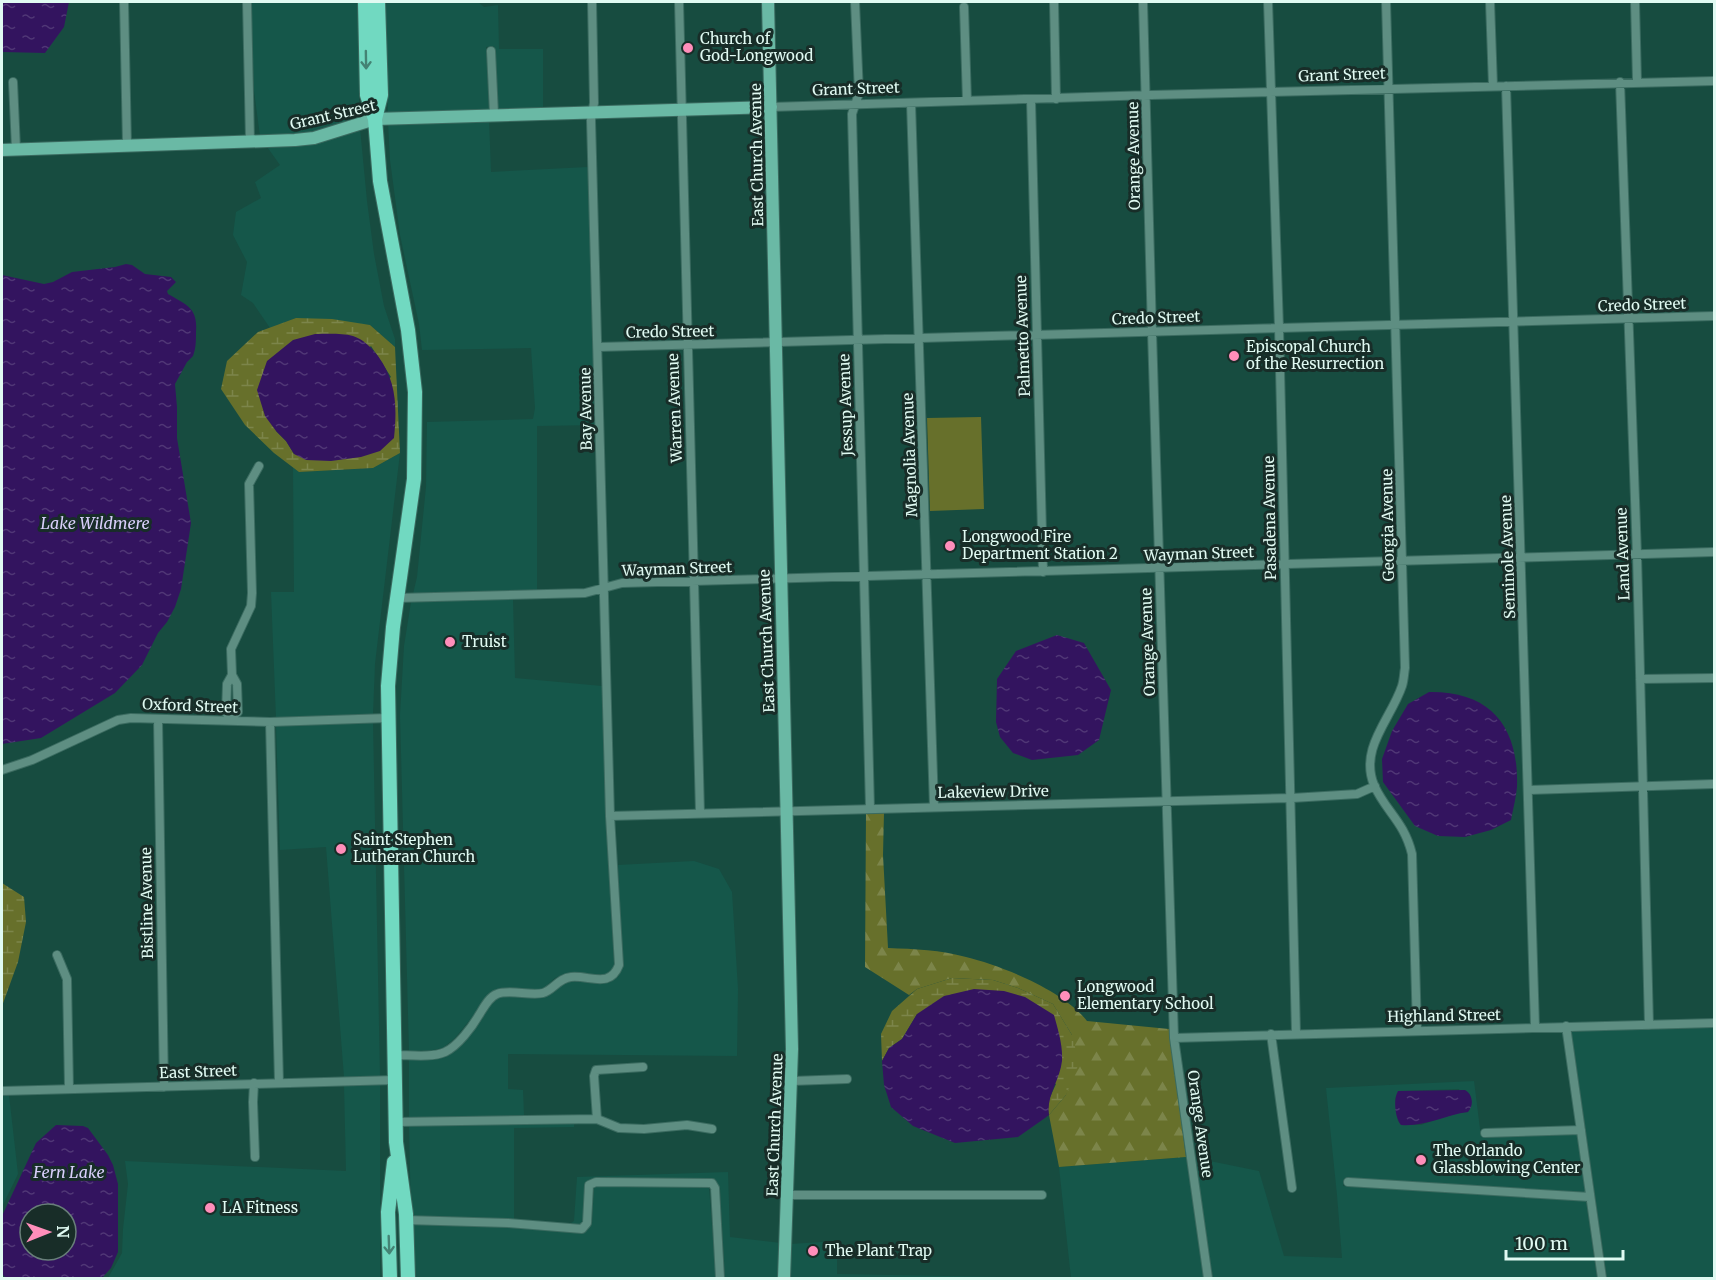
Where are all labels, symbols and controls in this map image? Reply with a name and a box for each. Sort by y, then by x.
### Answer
place label: Church of God-Longwood [700,29,813,65]
marker: Church of God-Longwood [681,41,695,55]
one-way arrow [360,49,372,69]
street label: Grant Street [1298,63,1386,86]
street label: Grant Street [812,77,900,100]
street label: East Church Avenue [746,83,767,227]
street label: Grant Street [288,95,378,134]
street label: Orange Avenue [1123,102,1144,210]
street label: Palmetto Avenue [1011,275,1034,397]
street label: Credo Street [1597,293,1687,316]
street label: Credo Street [1111,306,1201,329]
street label: Credo Street [626,321,715,342]
place label: Episcopal Church of the Resurrection [1246,337,1384,373]
marker: Episcopal Church of the Resurrection [1227,349,1241,363]
street label: Warren Avenue [663,353,686,464]
street label: Jessup Avenue [834,353,857,457]
street label: Bay Avenue [575,367,596,451]
street label: Magnolia Avenue [898,392,921,518]
street label: Pasadena Avenue [1259,455,1280,580]
street label: Georgia Avenue [1377,468,1398,582]
street label: Seminole Avenue [1496,495,1519,619]
street label: Land Avenue [1611,507,1634,601]
water label: Lake Wildmere [40,513,150,533]
place label: Longwood Fire Department Station 2 [962,527,1118,563]
marker: Longwood Fire Department Station 2 [943,539,957,553]
street label: Wayman Street [1143,542,1255,565]
street label: Wayman Street [621,557,733,580]
street label: East Church Avenue [754,569,778,713]
street label: Orange Avenue [1136,587,1159,696]
place label: Truist [462,632,507,651]
marker: Truist [443,635,457,649]
street label: Oxford Street [142,694,238,717]
street label: Lakeview Drive [937,781,1049,802]
place label: Saint Stephen Lutheran Church [353,830,475,866]
marker: Saint Stephen Lutheran Church [334,842,348,856]
street label: Bistline Avenue [136,847,157,959]
place label: Longwood Elementary School [1077,977,1214,1013]
marker: Longwood Elementary School [1058,989,1072,1003]
street label: Highland Street [1387,1005,1501,1026]
street label: East Church Avenue [763,1053,787,1197]
street label: East Street [159,1061,237,1082]
street label: Orange Avenue [1184,1069,1217,1179]
place label: The Orlando Glassblowing Center [1433,1141,1581,1177]
marker: The Orlando Glassblowing Center [1414,1153,1428,1167]
water label: Fern Lake [32,1162,105,1182]
place label: LA Fitness [222,1198,298,1217]
marker: LA Fitness [203,1201,217,1215]
north arrow [18,1202,78,1262]
scale bar [1506,1223,1623,1261]
text: N [53,1225,73,1239]
text: 100 m [1515,1232,1568,1255]
one-way arrow [383,1235,394,1255]
place label: The Plant Trap [825,1241,932,1260]
marker: The Plant Trap [806,1244,820,1258]

